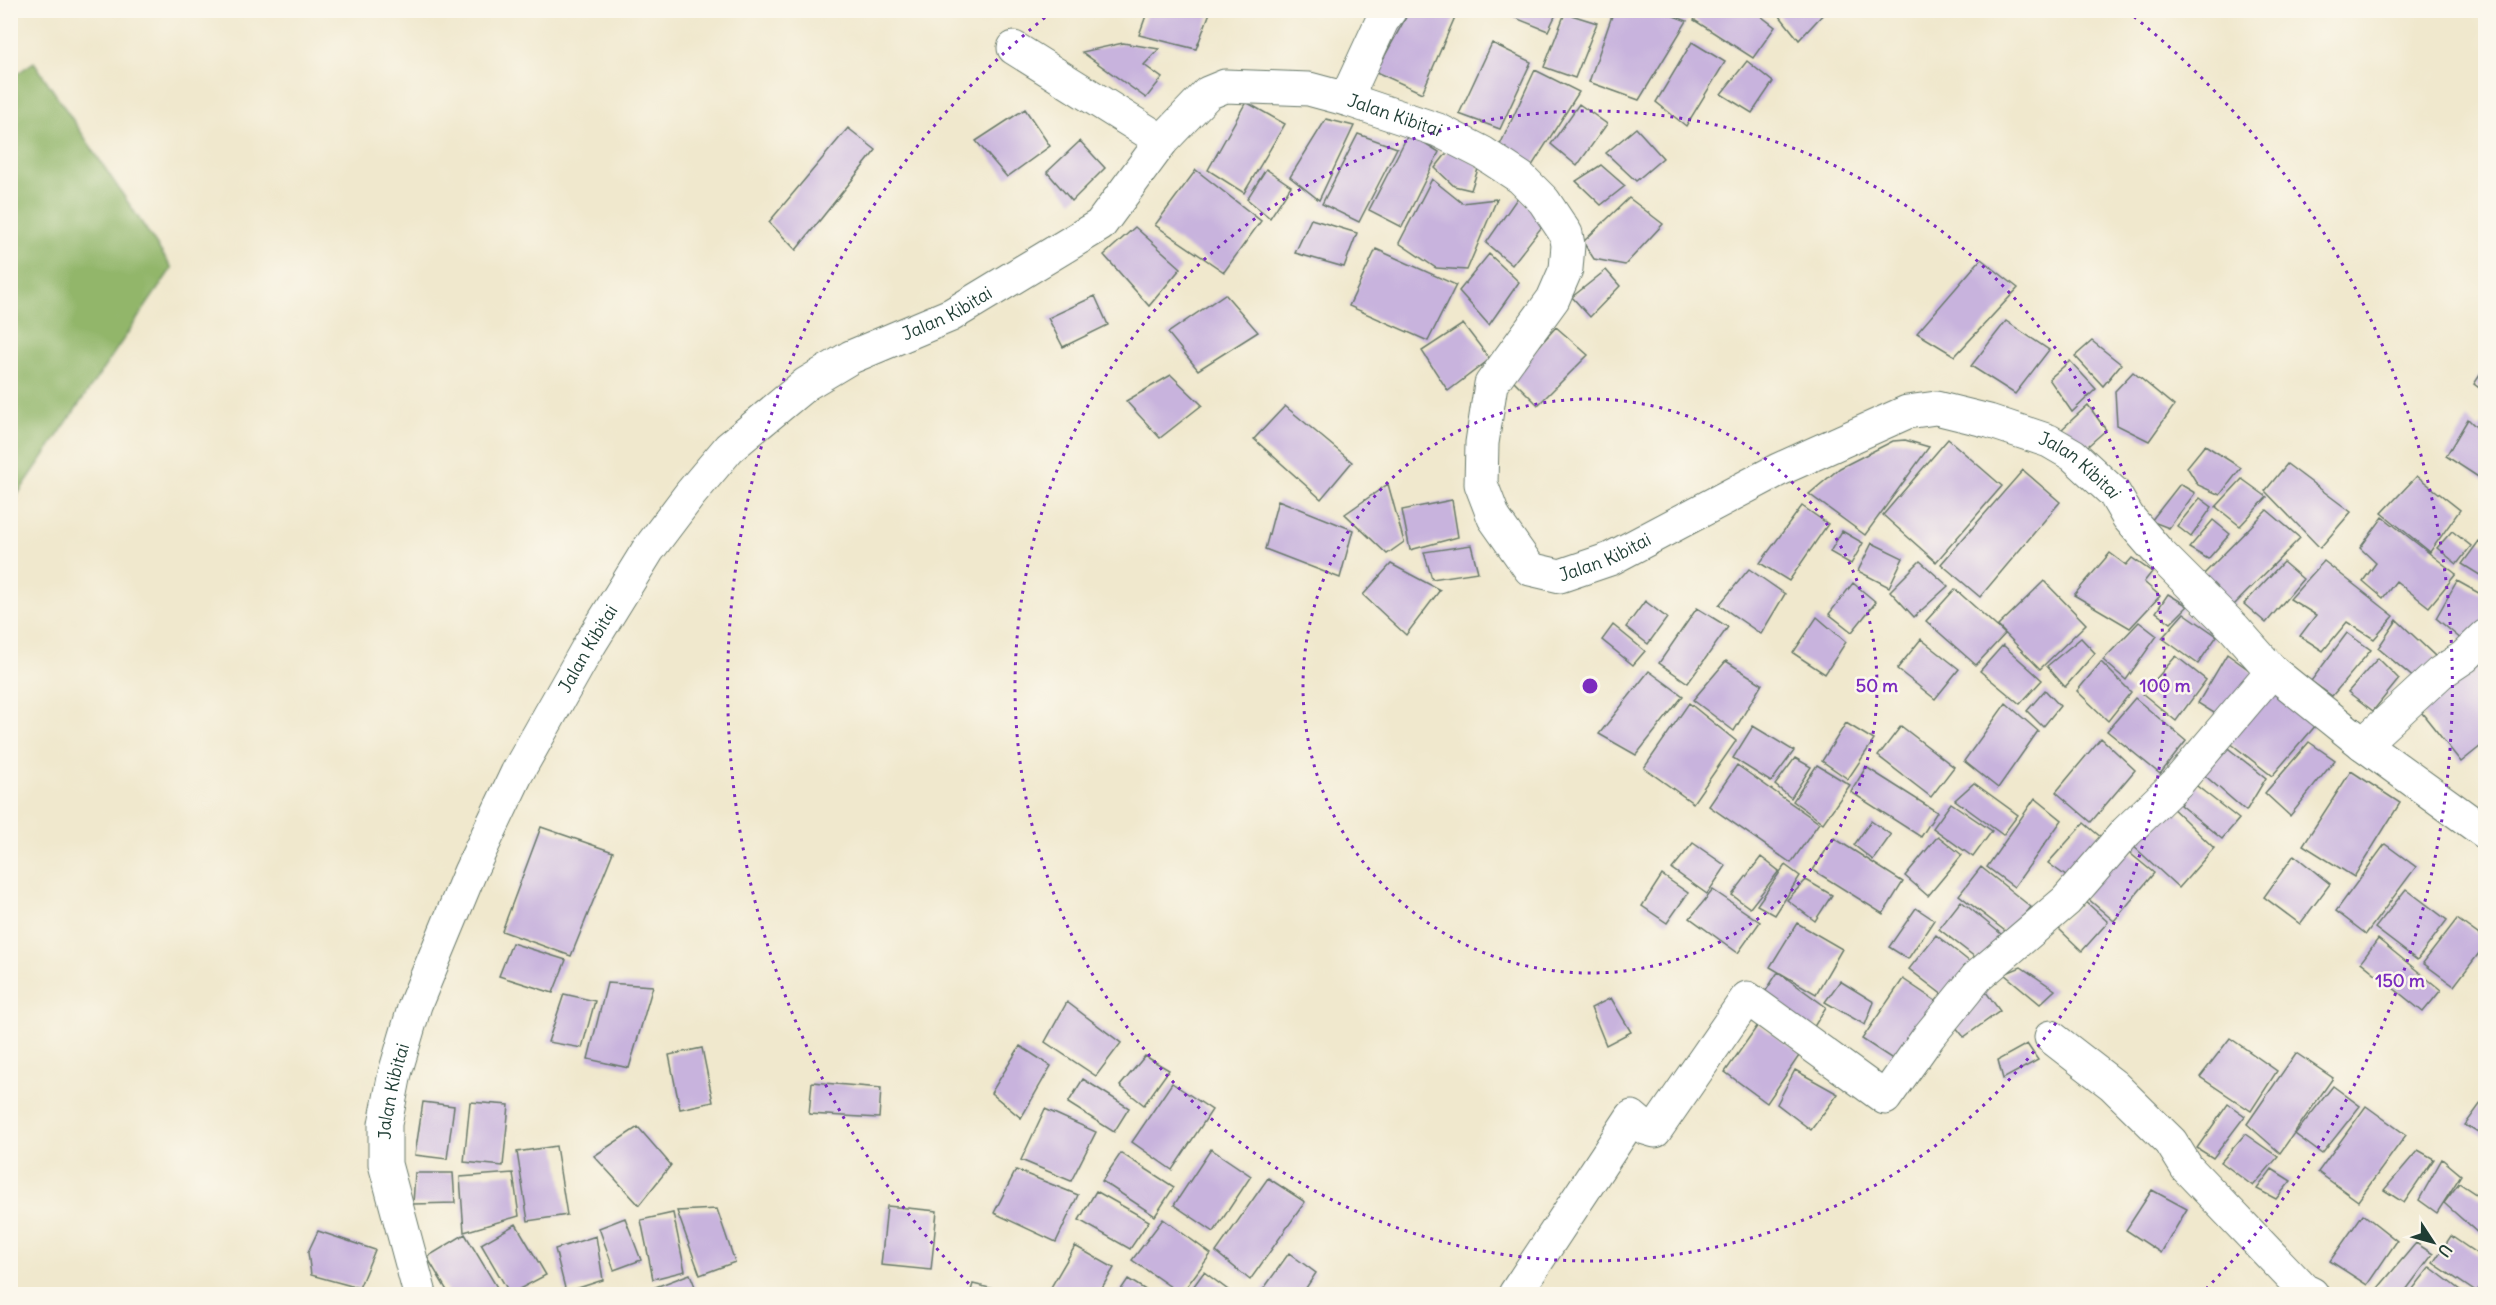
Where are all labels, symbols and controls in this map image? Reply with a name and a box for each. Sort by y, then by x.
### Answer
street label: Jalan Kibitai [1345,88,1446,141]
street label: Jalan Kibitai [898,281,996,345]
street label: Jalan Kibitai [2036,426,2127,502]
street label: Jalan Kibitai [1556,527,1655,587]
street label: Jalan Kibitai [553,600,622,697]
text: 50 m [1856,674,1898,697]
text: 100 m [2140,674,2191,697]
centre of rings [1580,676,1600,696]
text: 150 m [2375,969,2425,992]
street label: Jalan Kibitai [373,1040,414,1140]
north arrow [2403,1212,2463,1272]
text: U [2434,1241,2456,1261]

